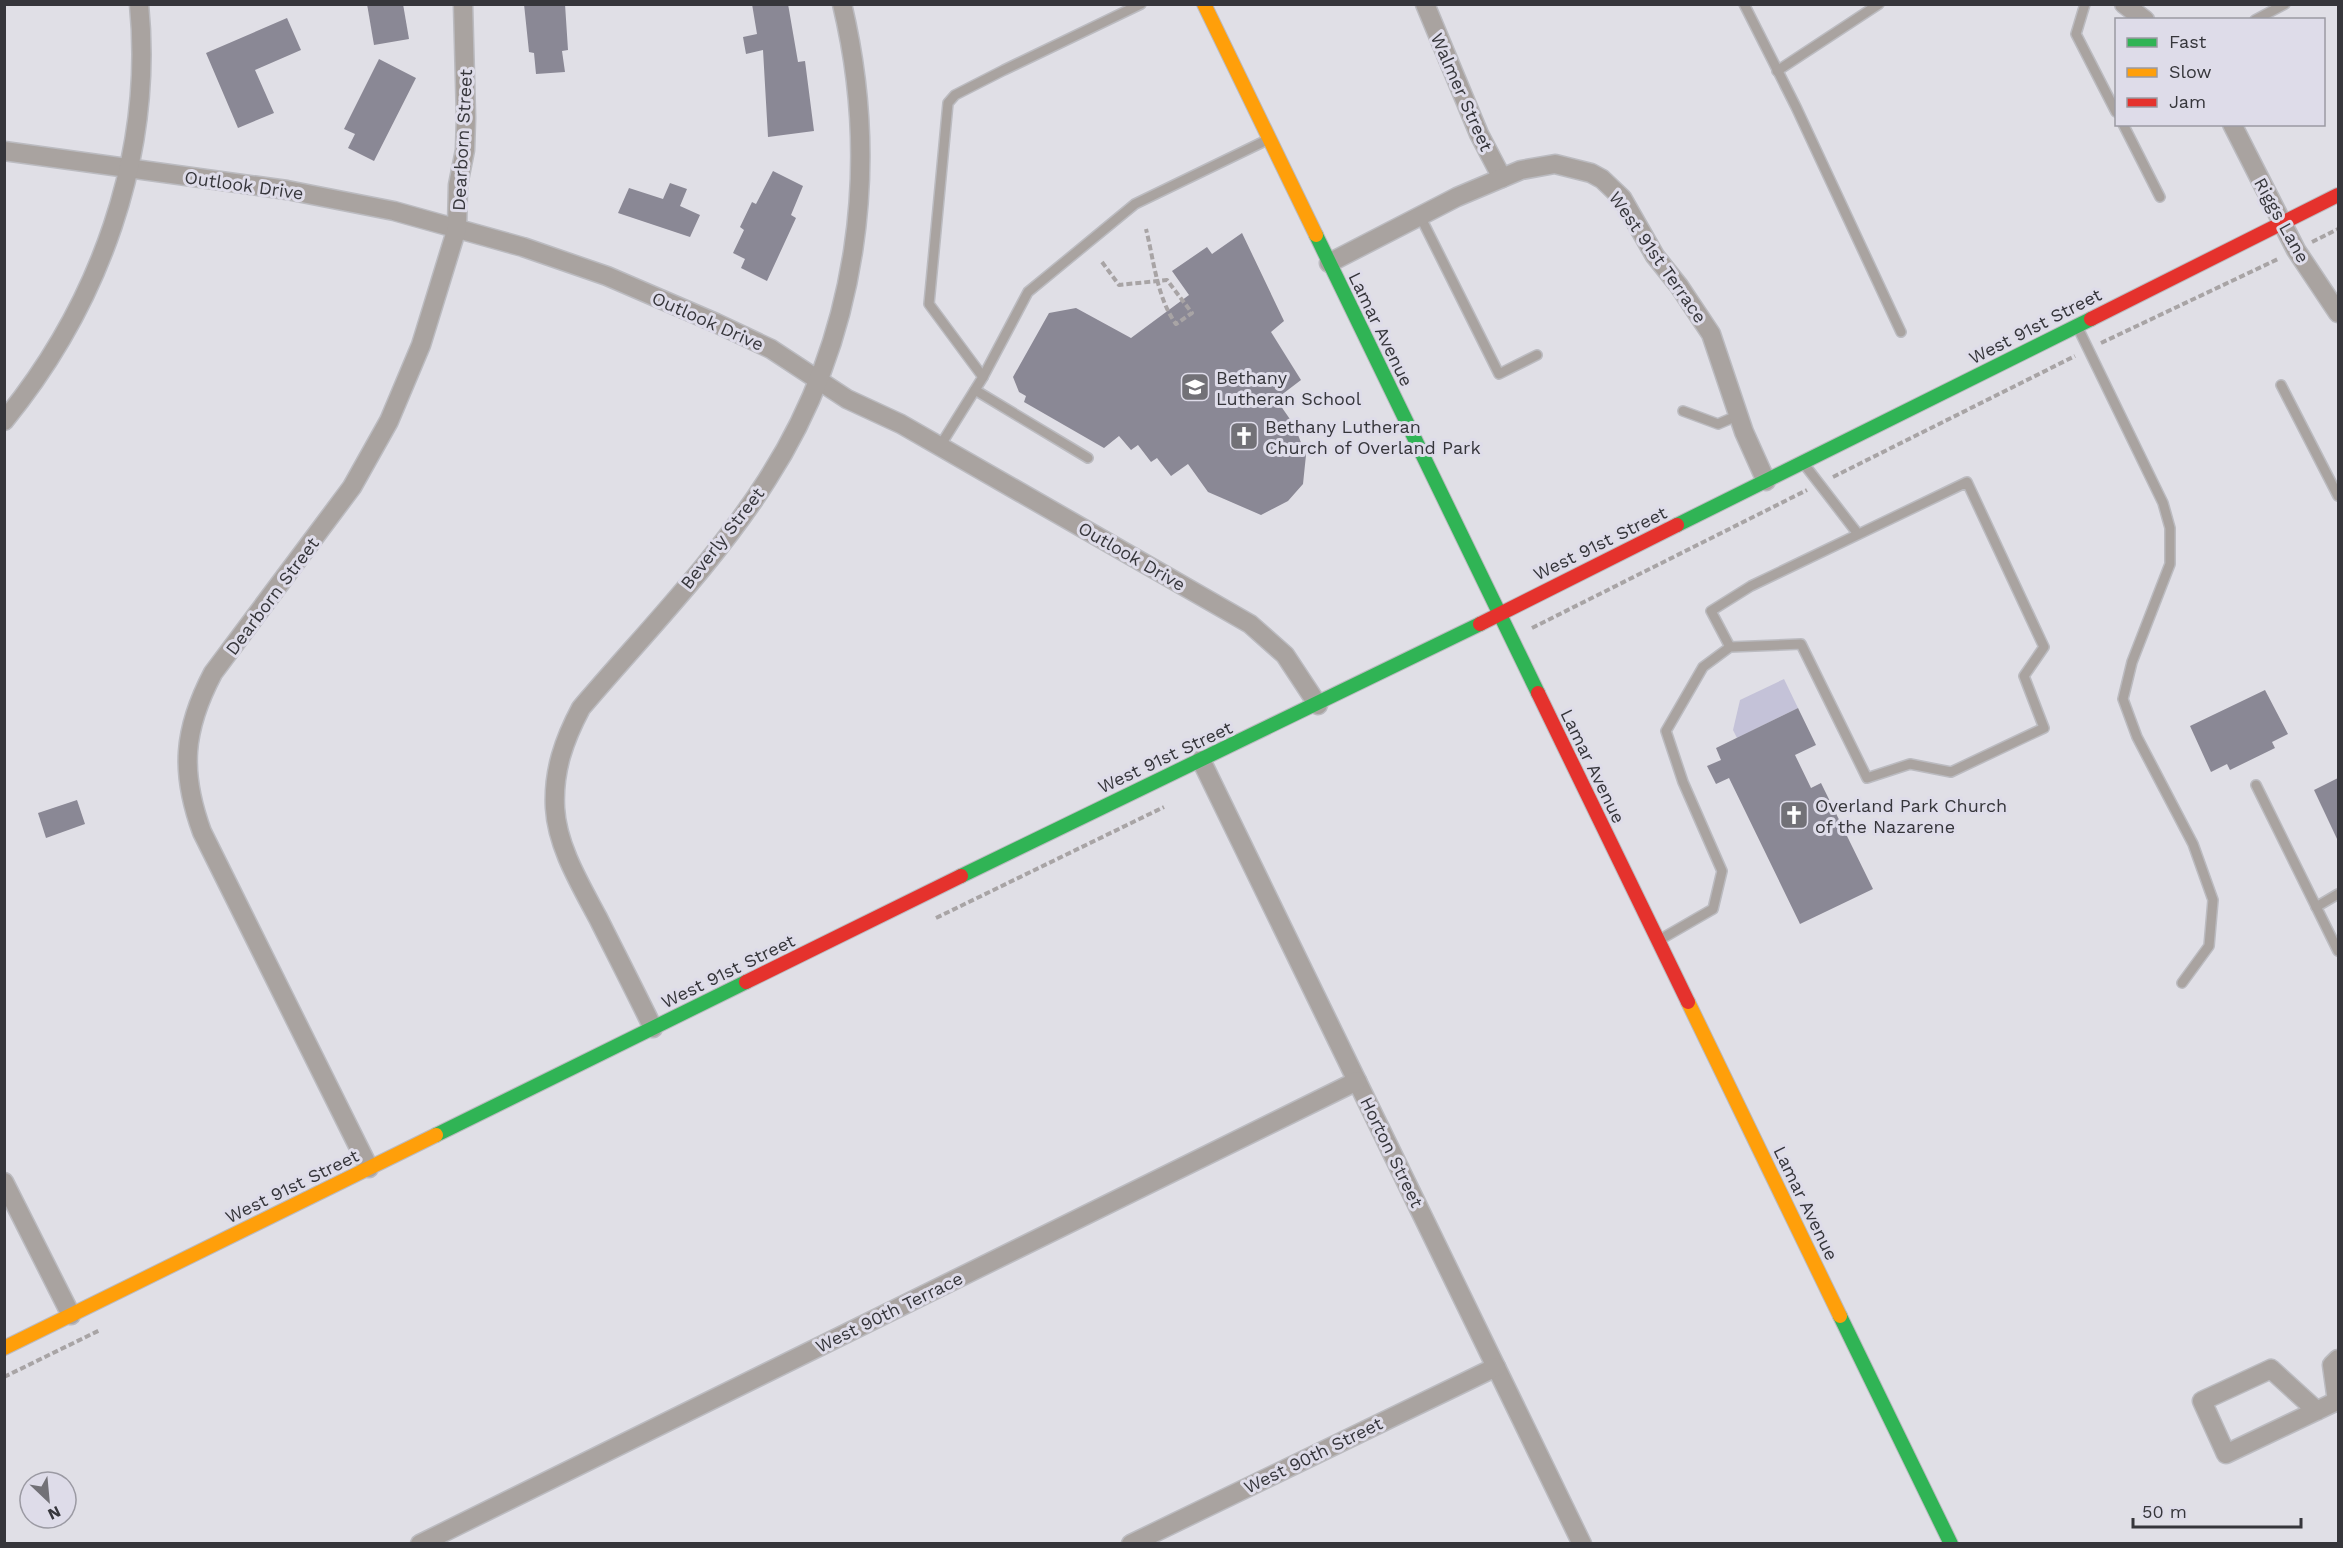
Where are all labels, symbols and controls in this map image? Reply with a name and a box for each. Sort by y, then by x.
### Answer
legend [2115,18,2325,126]
street label: Walmer Street [1427,30,1498,155]
text: Fast [2169,31,2207,52]
text: Slow [2169,61,2212,82]
street label: Dearborn Street [448,68,476,211]
text: Jam [2169,91,2206,112]
street label: Outlook Drive [183,166,305,204]
street label: Riggs Lane [2250,174,2314,266]
street label: West 91st Terrace [1605,187,1711,327]
street label: Lamar Avenue [1344,269,1418,389]
street label: West 91st Street [1965,283,2105,368]
street label: Outlook Drive [649,287,767,355]
place label: Bethany Lutheran School [1216,367,1362,409]
school or university icon: Bethany Lutheran School [1179,371,1211,403]
place label: Bethany Lutheran Church of Overland Park [1265,416,1481,458]
church icon: Bethany Lutheran Church of Overland Park [1228,420,1260,452]
street label: Beverly Street [676,483,768,593]
street label: West 91st Street [1530,501,1670,584]
street label: Outlook Drive [1075,517,1189,595]
street label: Dearborn Street [221,533,323,659]
street label: Lamar Avenue [1556,706,1630,826]
street label: West 91st Street [1095,717,1236,797]
place label: Overland Park Church of the Nazarene [1815,795,2007,837]
church icon: Overland Park Church of the Nazarene [1778,799,1810,831]
street label: West 91st Street [658,929,798,1012]
street label: Horton Street [1356,1093,1428,1211]
street label: Lamar Avenue [1769,1143,1843,1263]
street label: West 91st Street [222,1144,362,1227]
street label: West 90th Terrace [812,1267,966,1357]
street label: West 90th Street [1240,1412,1386,1498]
north arrow [18,1470,78,1530]
scale bar [2133,1491,2301,1529]
text: 50 m [2142,1501,2187,1522]
text: N [45,1502,64,1524]

